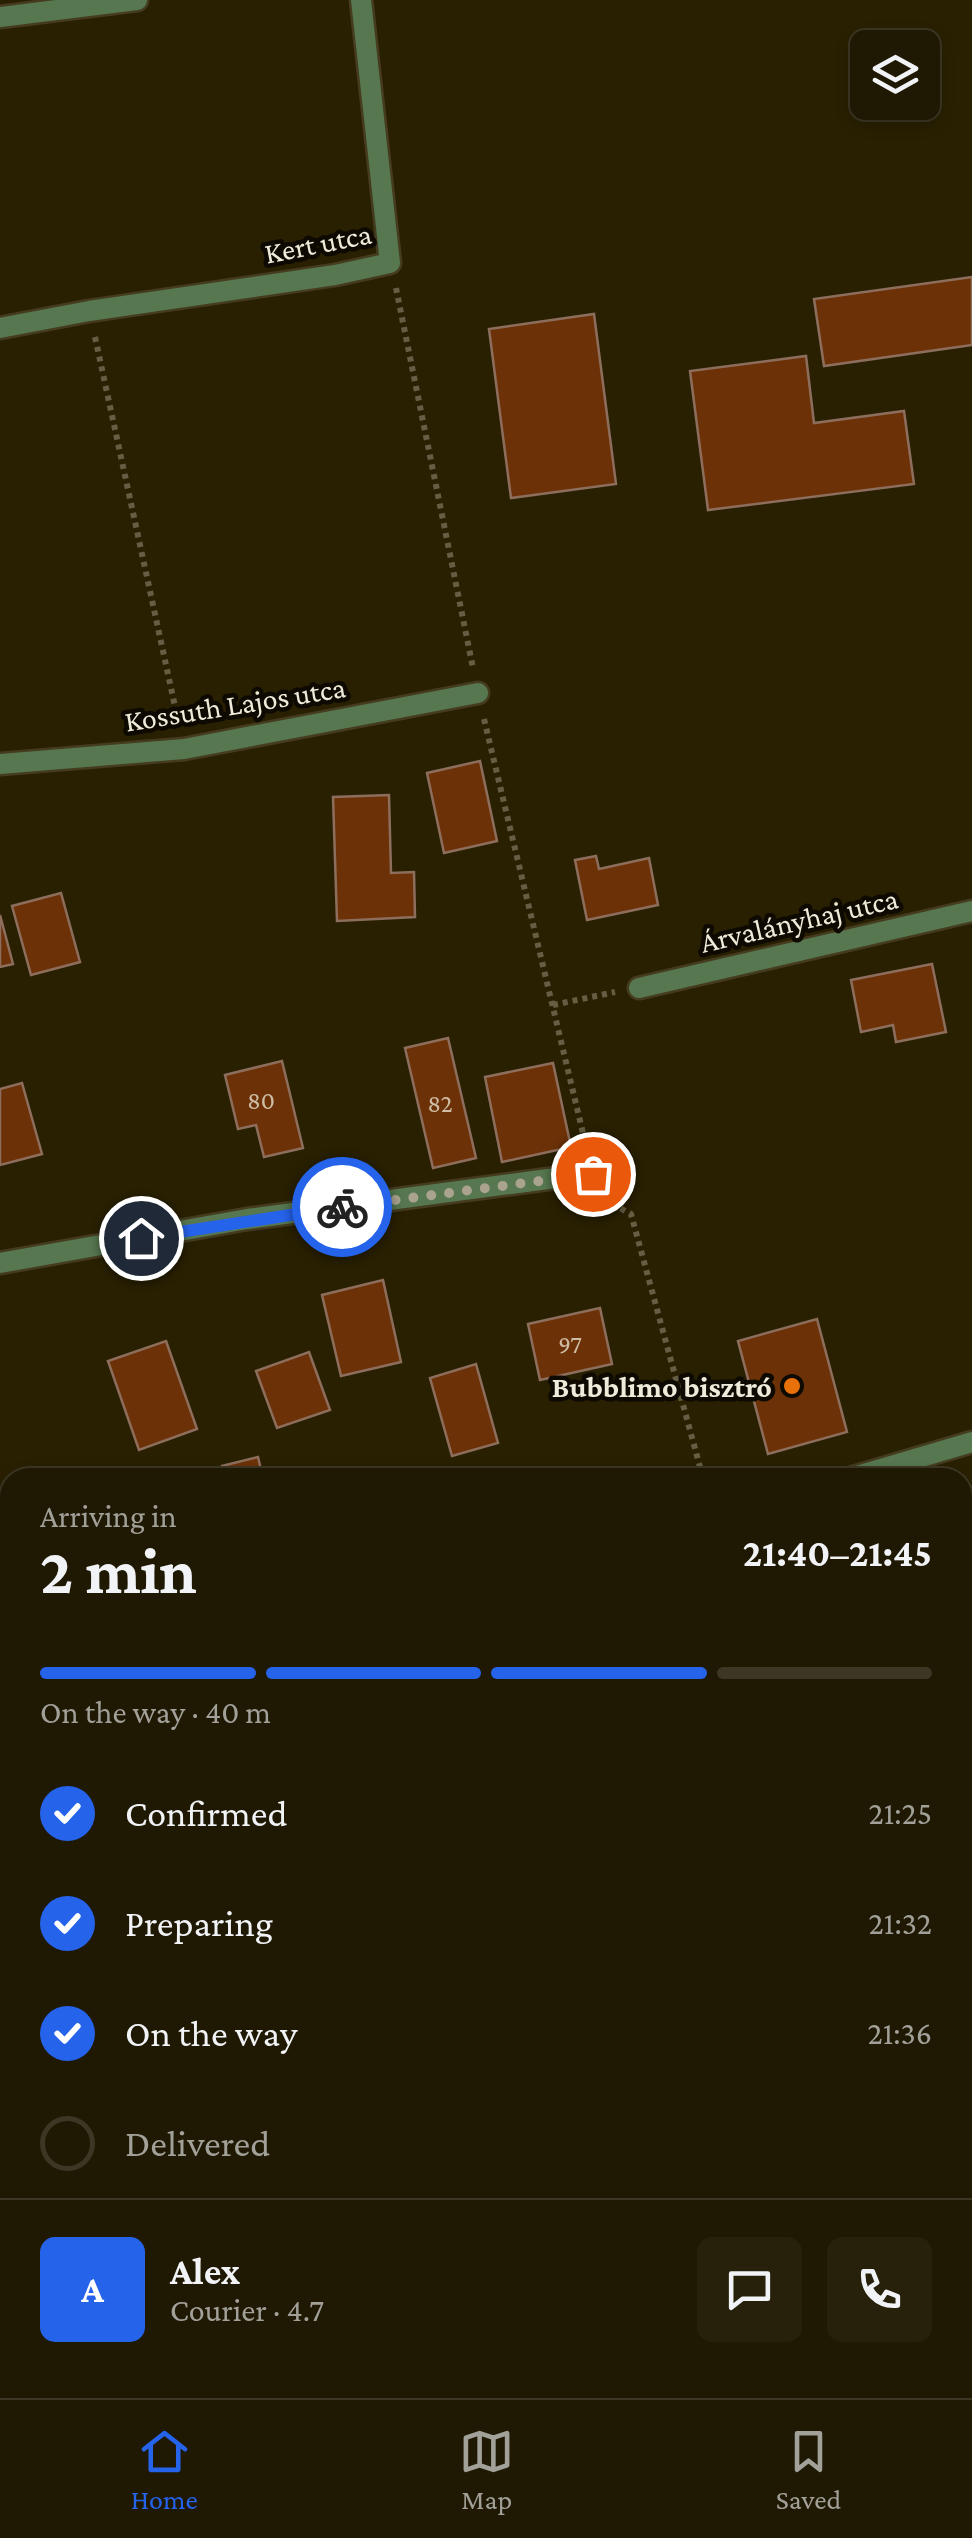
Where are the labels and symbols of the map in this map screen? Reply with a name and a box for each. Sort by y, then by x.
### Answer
street label: Kert utca [262,216,374,270]
street label: Kossuth Lajos utca [122,670,348,739]
street label: Árvalányhaj utca [697,881,901,960]
house number: 80 [247,1087,275,1114]
house number: 82 [427,1090,453,1117]
pin [551,1132,636,1217]
courier [292,1157,392,1257]
pin [99,1196,184,1281]
house number: 97 [558,1331,582,1358]
place label: Bubblimo bisztró [552,1370,772,1403]
marker: Bubblimo bisztró [781,1375,803,1397]

